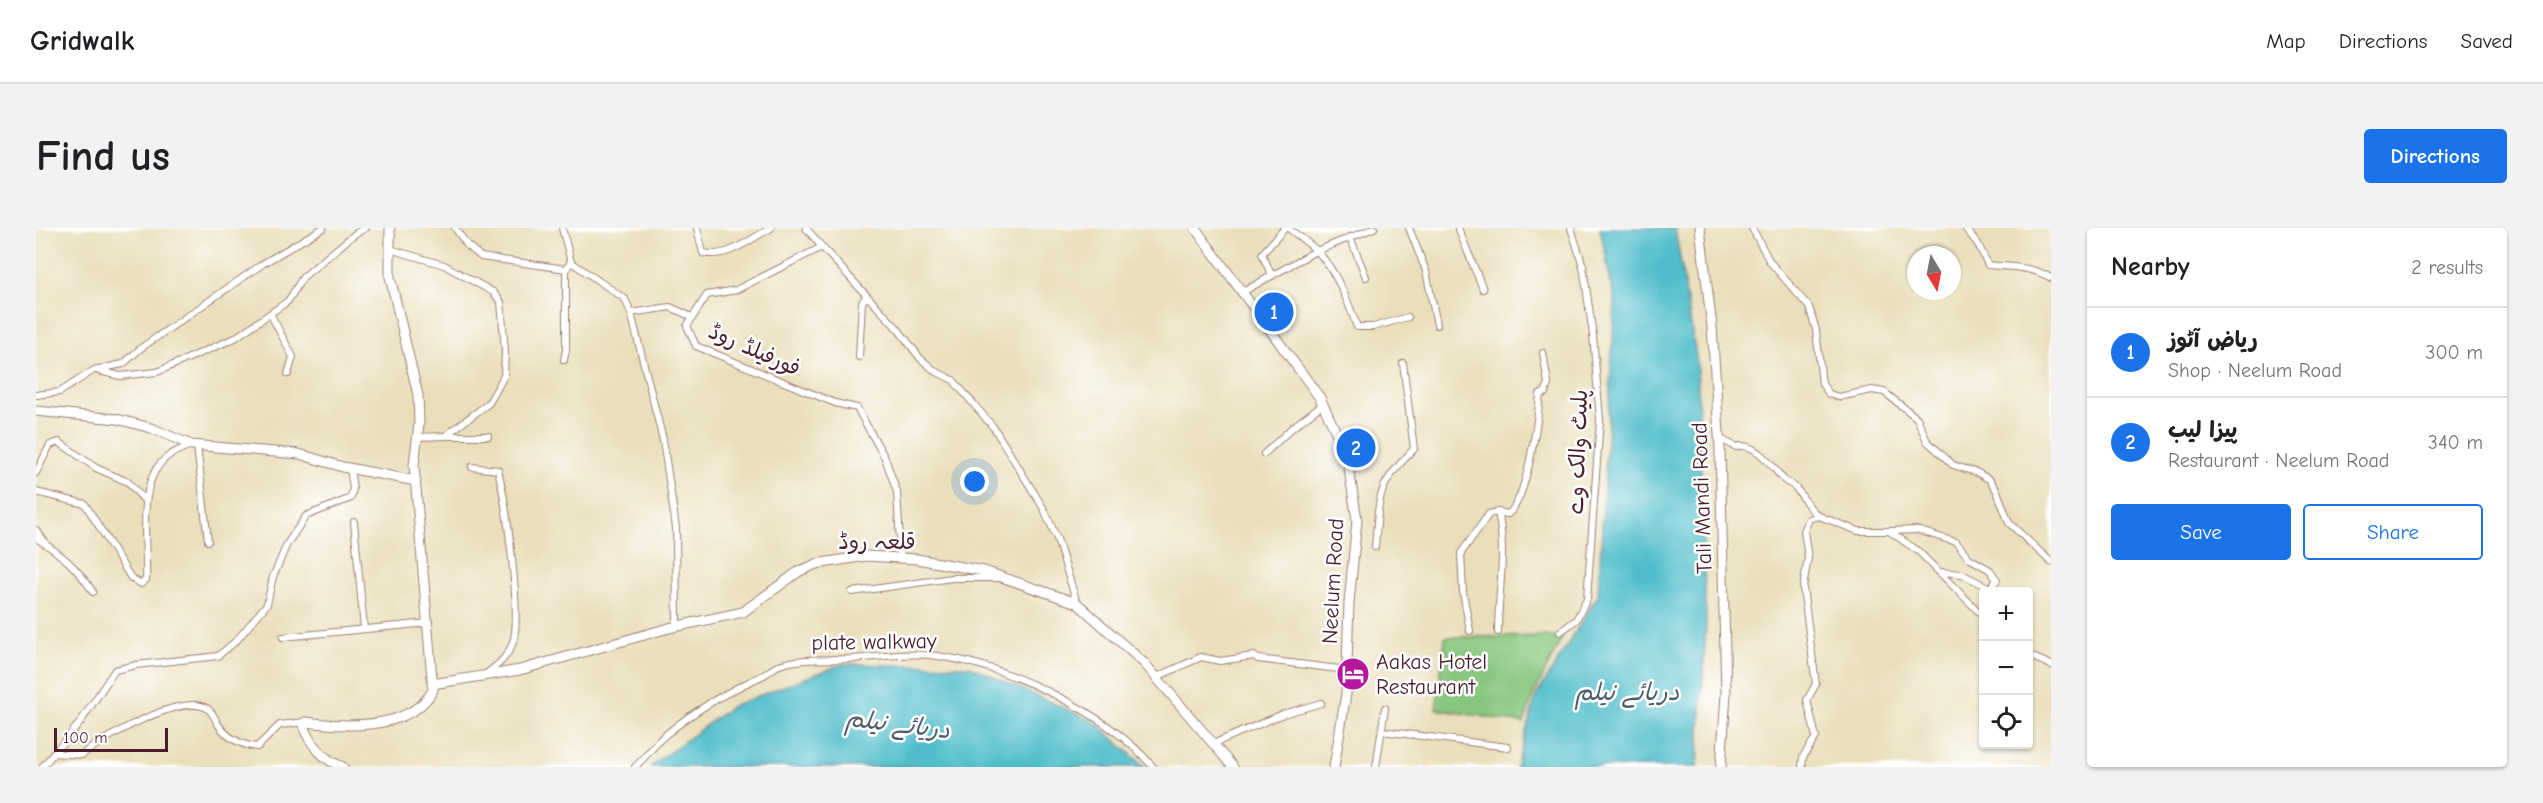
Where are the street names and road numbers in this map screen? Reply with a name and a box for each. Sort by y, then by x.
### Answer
street label: فورفیلڈ روڈ [705,318,805,382]
street label: پلیٹ والک وے [1563,389,1594,515]
street label: Tali Mandi Road [1686,422,1718,574]
street label: Neelum Road [1317,518,1349,644]
street label: قلعہ روڈ [838,529,916,555]
street label: plate walkway [811,628,937,656]

